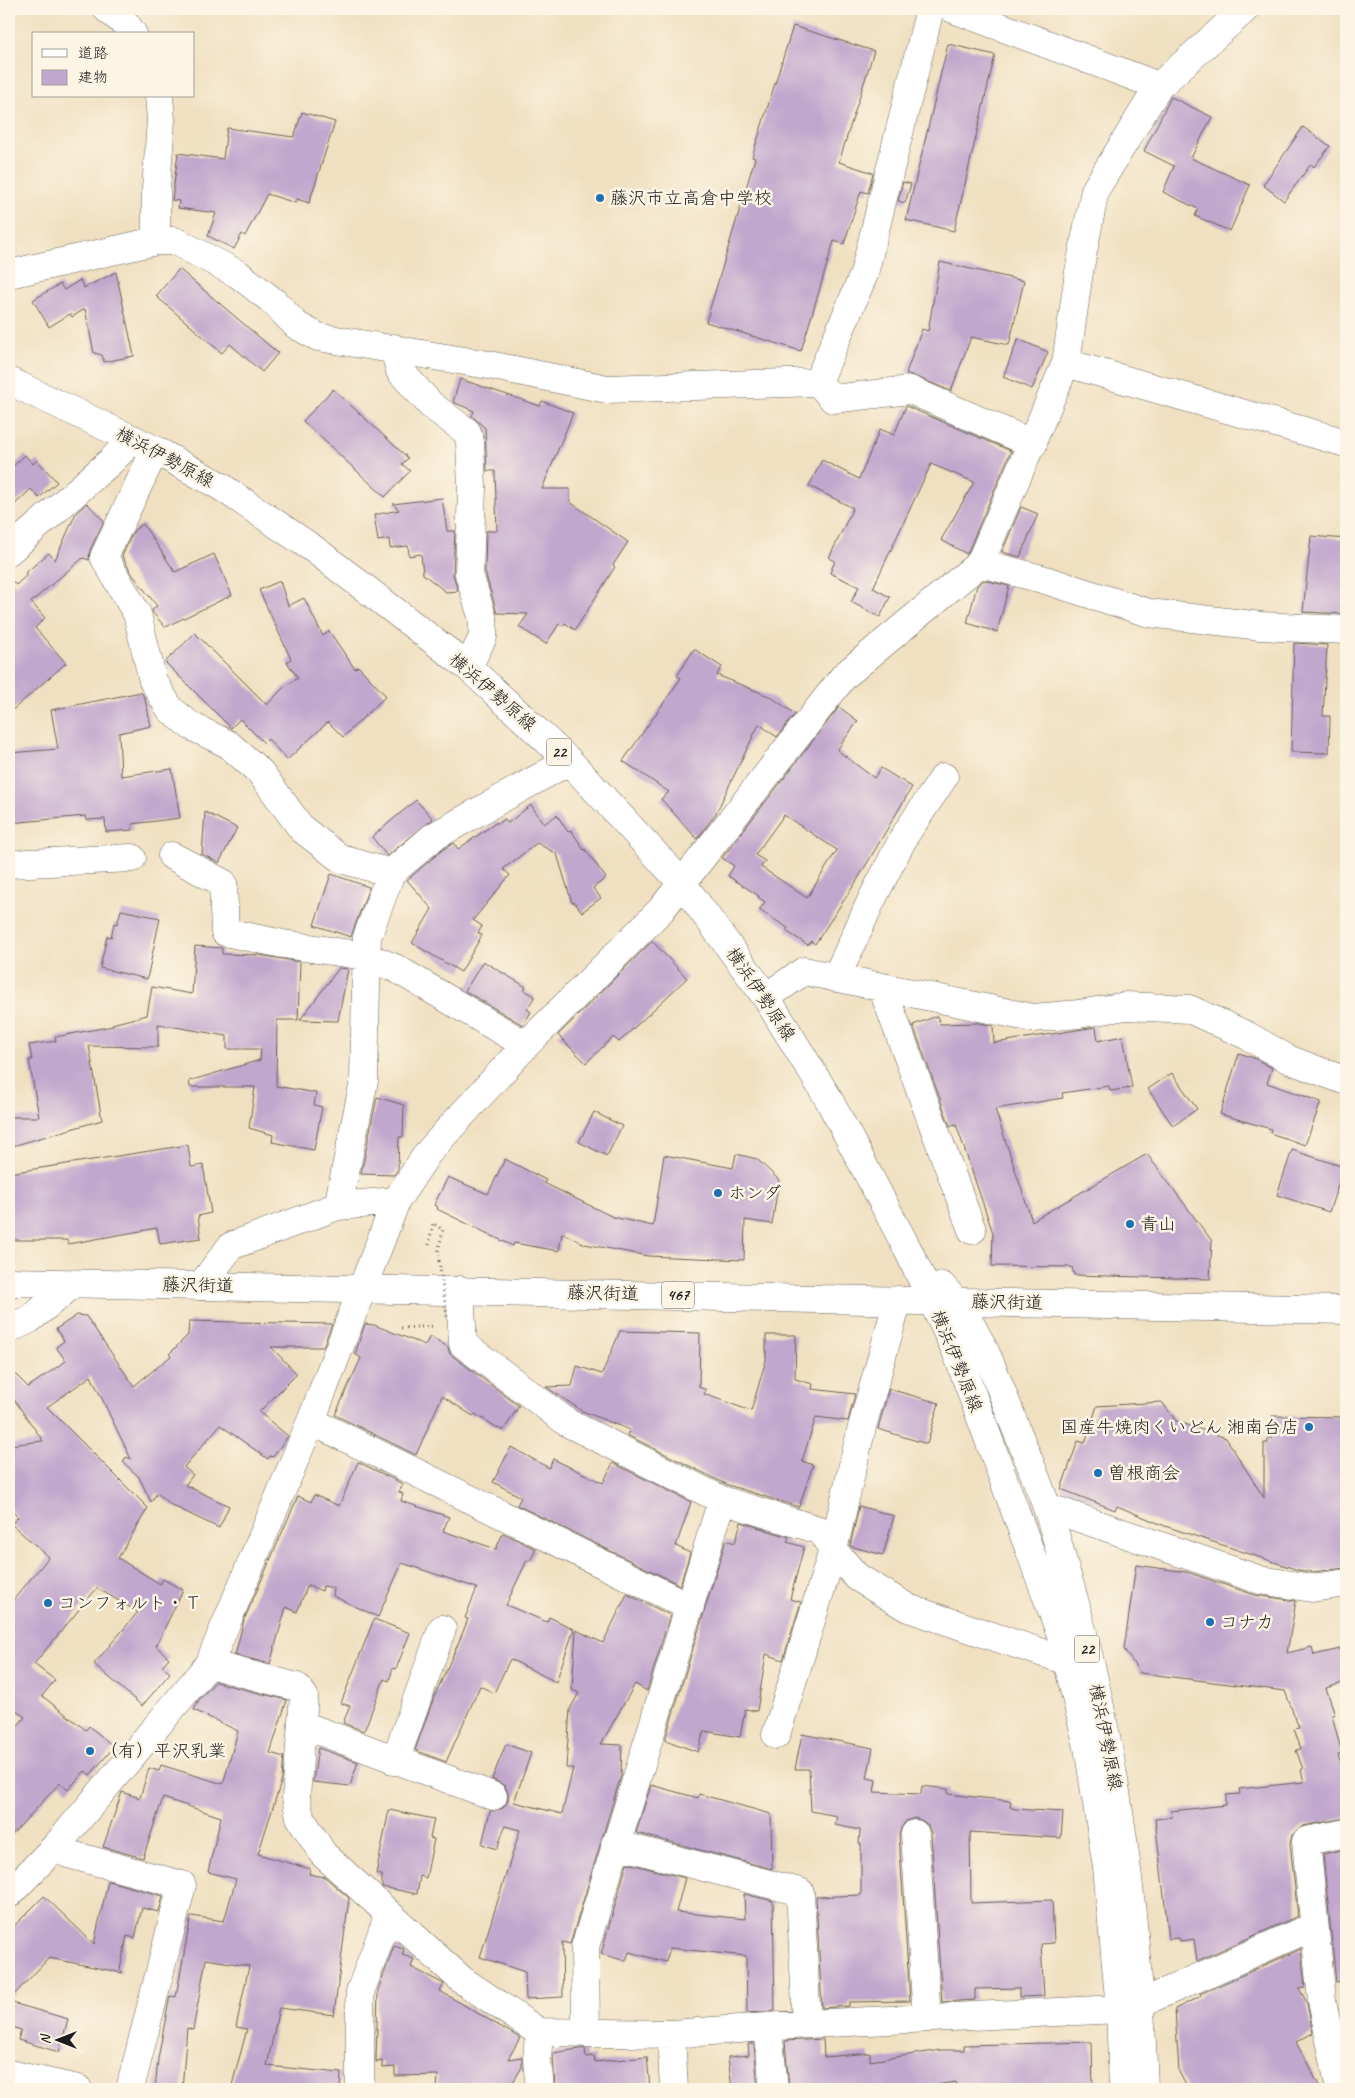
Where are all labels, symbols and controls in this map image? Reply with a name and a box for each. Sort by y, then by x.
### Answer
legend [32,32,195,98]
text: 道路 [78,44,108,63]
text: 建物 [78,68,108,87]
place label: 藤沢市立高倉中学校 [610,187,772,209]
marker: 藤沢市立高倉中学校 [594,192,606,204]
street label: 横浜伊勢原線 [112,422,218,492]
street label: 横浜伊勢原線 [445,648,541,736]
road number: 22 [546,739,572,766]
street label: 横浜伊勢原線 [722,943,800,1045]
place label: ホンダ [728,1182,781,1204]
marker: ホンダ [712,1187,724,1199]
place label: 青山 [1140,1213,1176,1235]
marker: 青山 [1124,1218,1136,1230]
street label: 藤沢街道 [162,1273,234,1297]
street label: 藤沢街道 [567,1281,639,1305]
road number: 467 [662,1282,694,1308]
street label: 藤沢街道 [971,1290,1043,1314]
street label: 横浜伊勢原線 [927,1307,987,1415]
place label: 国産牛焼肉くいどん 湘南台店 [1060,1416,1299,1438]
marker: 国産牛焼肉くいどん 湘南台店 [1303,1421,1315,1433]
place label: 曽根商会 [1108,1462,1180,1484]
marker: 曽根商会 [1092,1467,1104,1479]
place label: コンフォルト・Ｔ [58,1592,202,1614]
marker: コンフォルト・Ｔ [42,1597,54,1609]
place label: コナカ [1220,1611,1274,1633]
marker: コナカ [1204,1616,1216,1628]
road number: 22 [1074,1636,1100,1662]
street label: 横浜伊勢原線 [1085,1682,1127,1792]
place label: （有）平沢乳業 [100,1740,226,1762]
marker: （有）平沢乳業 [84,1745,96,1757]
north arrow [32,2016,82,2066]
text: N [37,2033,54,2044]

